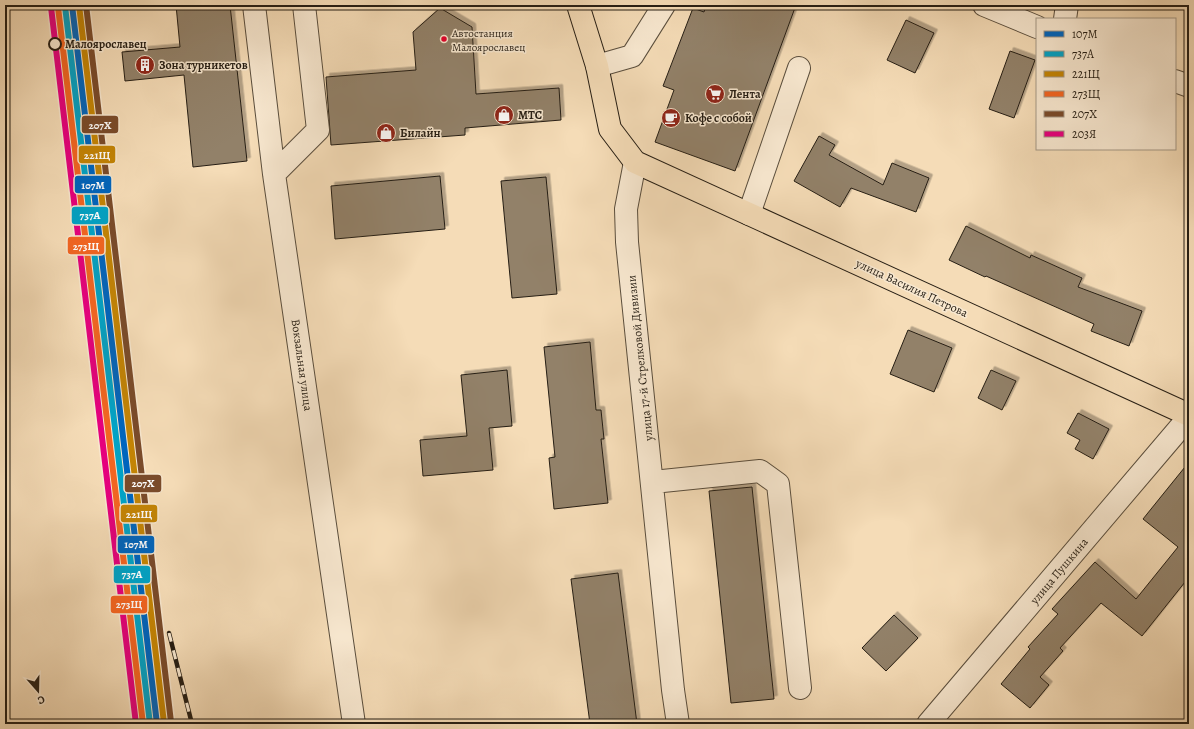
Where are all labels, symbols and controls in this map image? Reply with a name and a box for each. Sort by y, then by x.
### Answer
legend [1036,18,1176,150]
place label: Автостанция Малоярославец [451,26,525,55]
text: 107М [1072,26,1098,42]
marker: Автостанция Малоярославец [439,34,449,44]
place label: Малоярославец [65,36,147,52]
marker: Малоярославец [48,37,62,51]
text: 737А [1072,46,1095,62]
building icon: Зона турникетов [134,54,156,76]
place label: Зона турникетов [159,57,248,73]
text: 221Щ [1072,66,1100,82]
supermarket icon: Лента [704,83,726,105]
place label: Лента [729,86,761,102]
text: 273Щ [1072,86,1100,102]
shop icon: МТС [493,104,515,126]
text: 207Х [1072,106,1097,122]
place label: МТС [518,107,542,123]
cafe icon: Кофе с собой [660,107,682,129]
place label: Кофе с собой [685,110,752,126]
line badge: 207Х [81,115,119,134]
text: 207Х [88,118,112,133]
shop icon: Билайн [375,122,397,144]
place label: Билайн [400,125,441,141]
text: 203Я [1072,126,1096,142]
line badge: 221Щ [78,145,116,164]
text: 221Щ [84,148,110,163]
line badge: 107М [74,175,112,194]
text: 107М [81,178,105,193]
line badge: 737А [71,206,109,225]
text: 737А [80,208,101,223]
line badge: 273Щ [67,236,105,255]
text: 273Щ [73,239,99,254]
street label: улица Василия Петрова [853,255,971,321]
street label: улица 17-й Стрелковой Дивизии [623,274,657,443]
street label: Вокзальная улица [288,318,316,412]
line badge: 207Х [124,474,162,493]
text: 207Х [131,476,155,491]
line badge: 221Щ [120,504,158,523]
text: 221Щ [126,507,152,522]
street label: улица Пушкина [1026,534,1092,608]
line badge: 107М [117,535,155,554]
text: 107М [124,537,148,552]
line badge: 737А [113,565,151,584]
text: 737А [122,567,143,582]
line badge: 273Щ [110,595,148,614]
text: 273Щ [116,597,142,612]
north arrow [18,671,58,711]
text: С [35,692,47,708]

